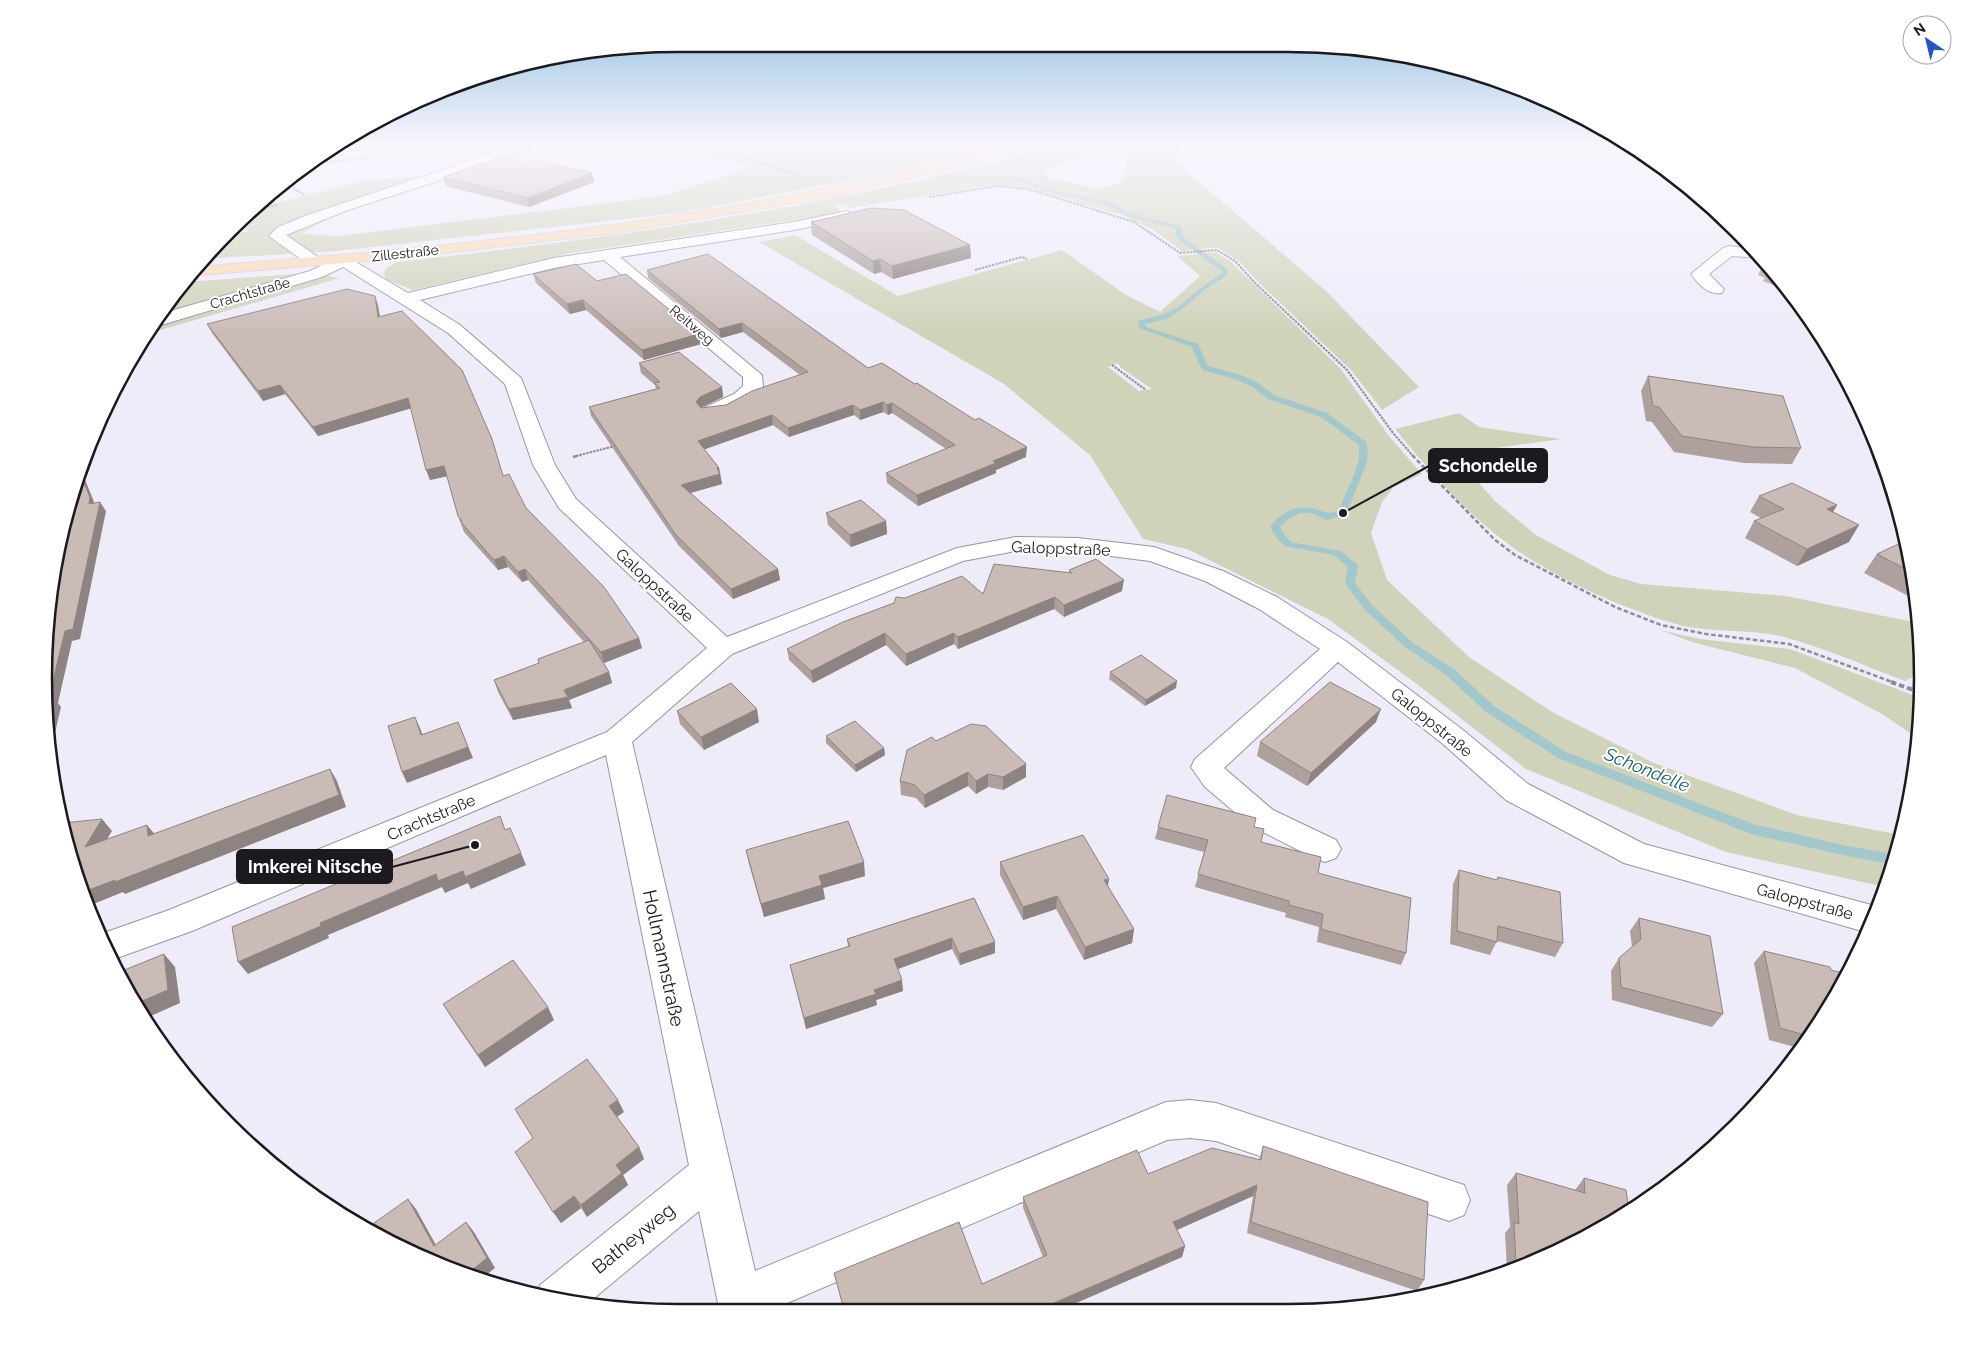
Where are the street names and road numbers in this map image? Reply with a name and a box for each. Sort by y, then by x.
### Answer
street label: Zillestraße [371,242,439,264]
street label: Crachtstraße [208,274,292,312]
street label: Reitweg [667,302,717,348]
street label: Galoppstraße [1011,537,1111,560]
street label: Galoppstraße [612,545,697,626]
street label: Galoppstraße [1387,684,1476,761]
street label: Crachtstraße [384,790,478,845]
street label: Galoppstraße [1754,879,1855,924]
street label: Hollmannstraße [639,887,689,1029]
street label: Batheyweg [587,1198,679,1278]

